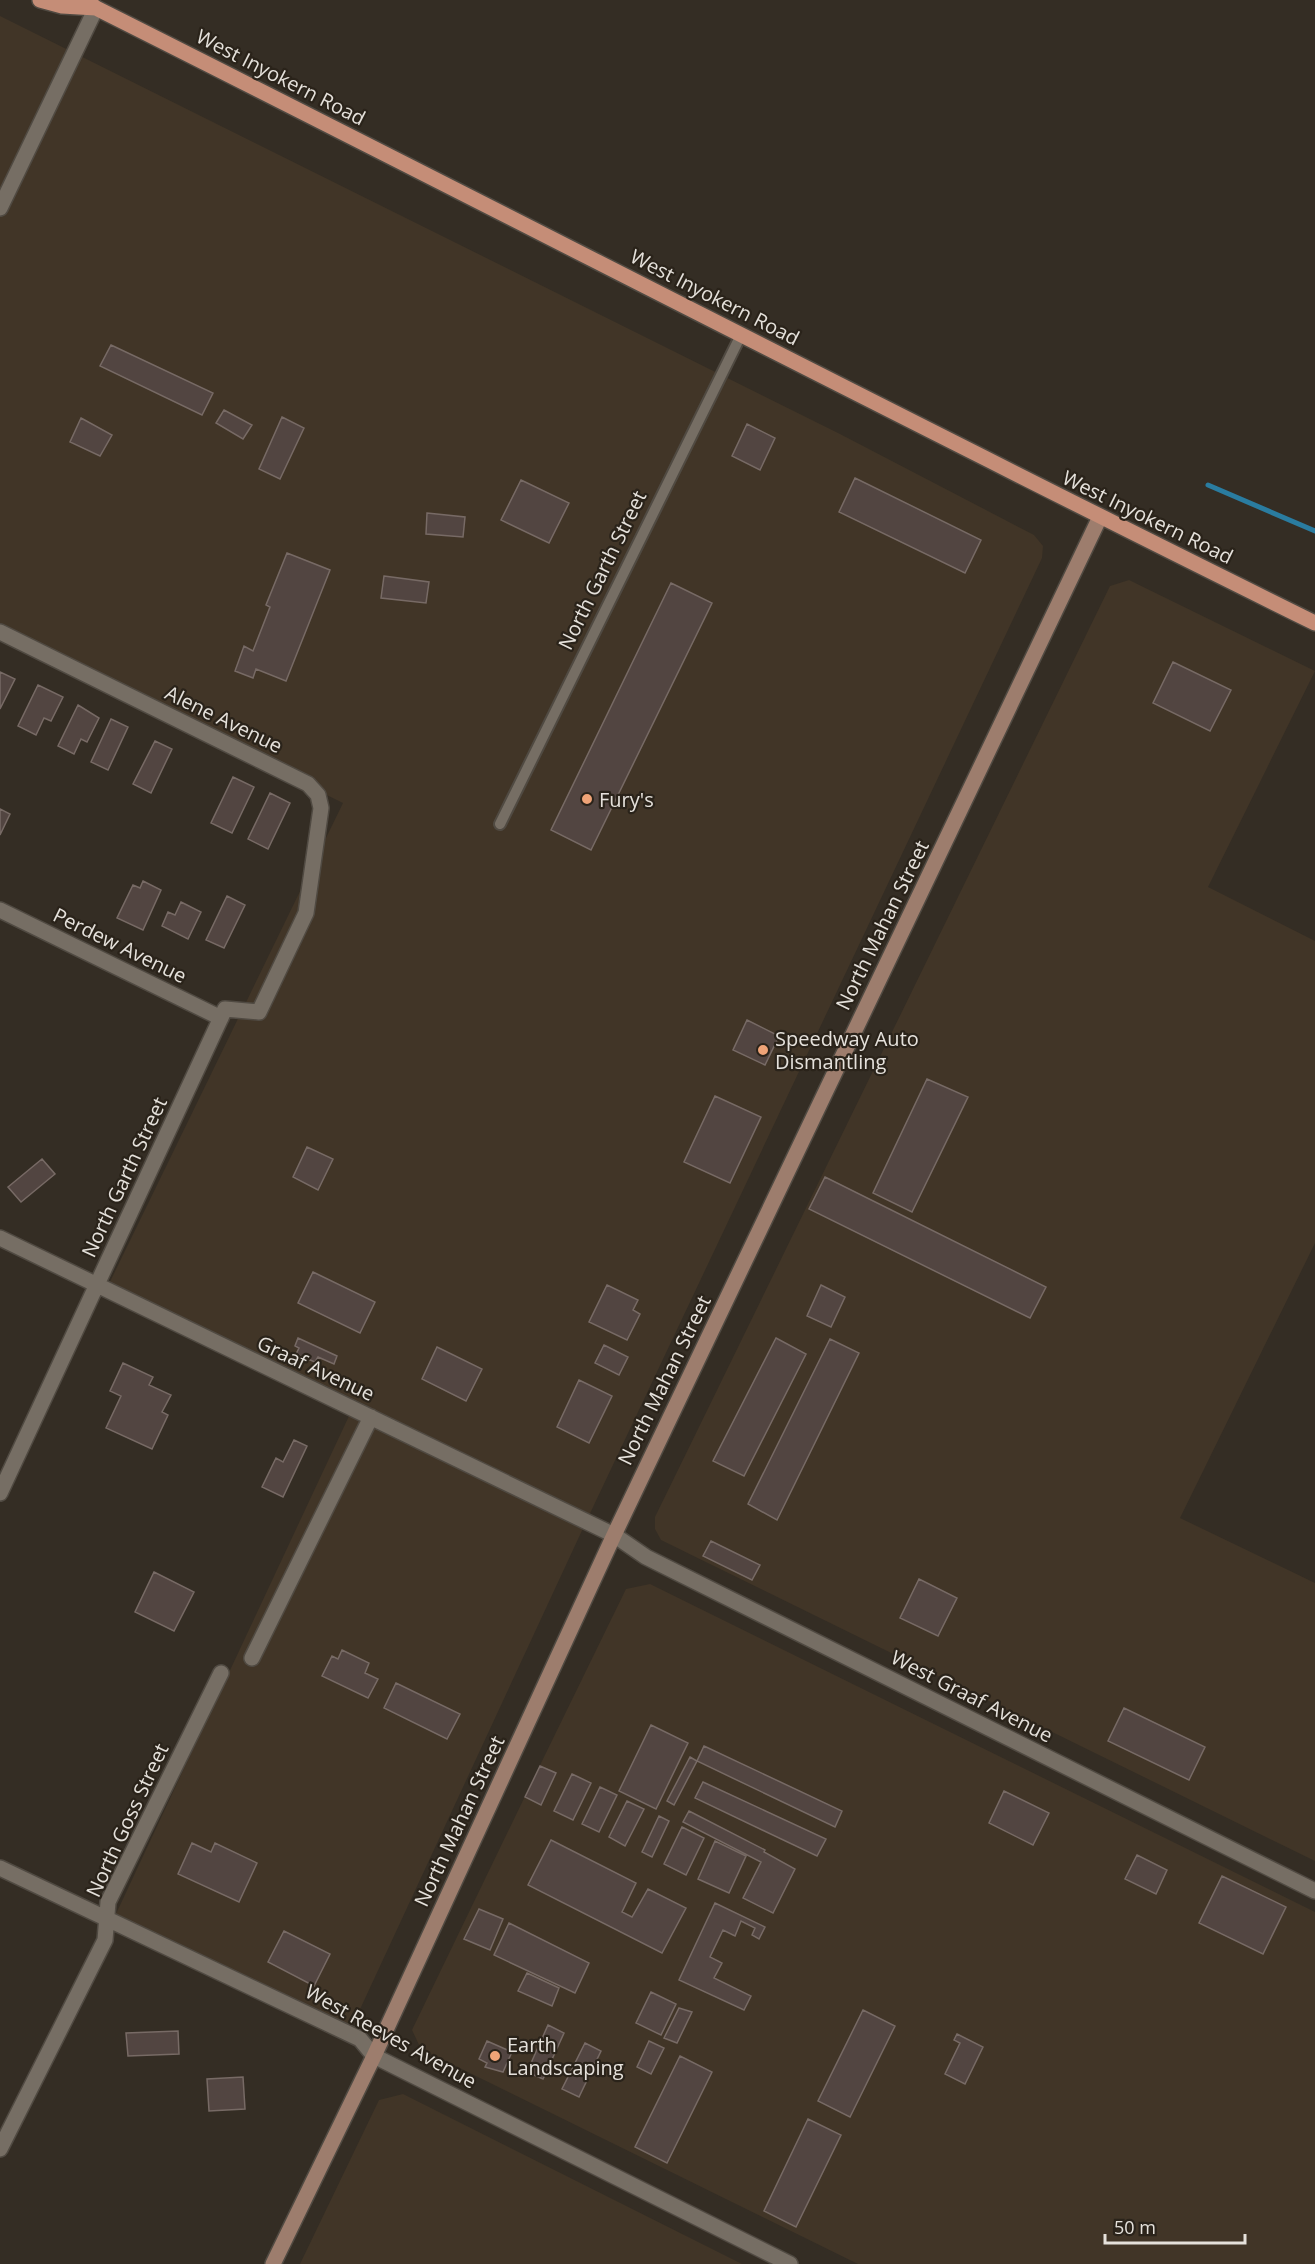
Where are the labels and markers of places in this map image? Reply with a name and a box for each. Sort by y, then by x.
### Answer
place label: Fury's [599,786,654,813]
marker: Fury's [580,792,594,806]
place label: Speedway Auto Dismantling [775,1025,919,1075]
marker: Speedway Auto Dismantling [756,1043,770,1057]
place label: Earth Landscaping [507,2031,624,2081]
marker: Earth Landscaping [488,2049,502,2063]

